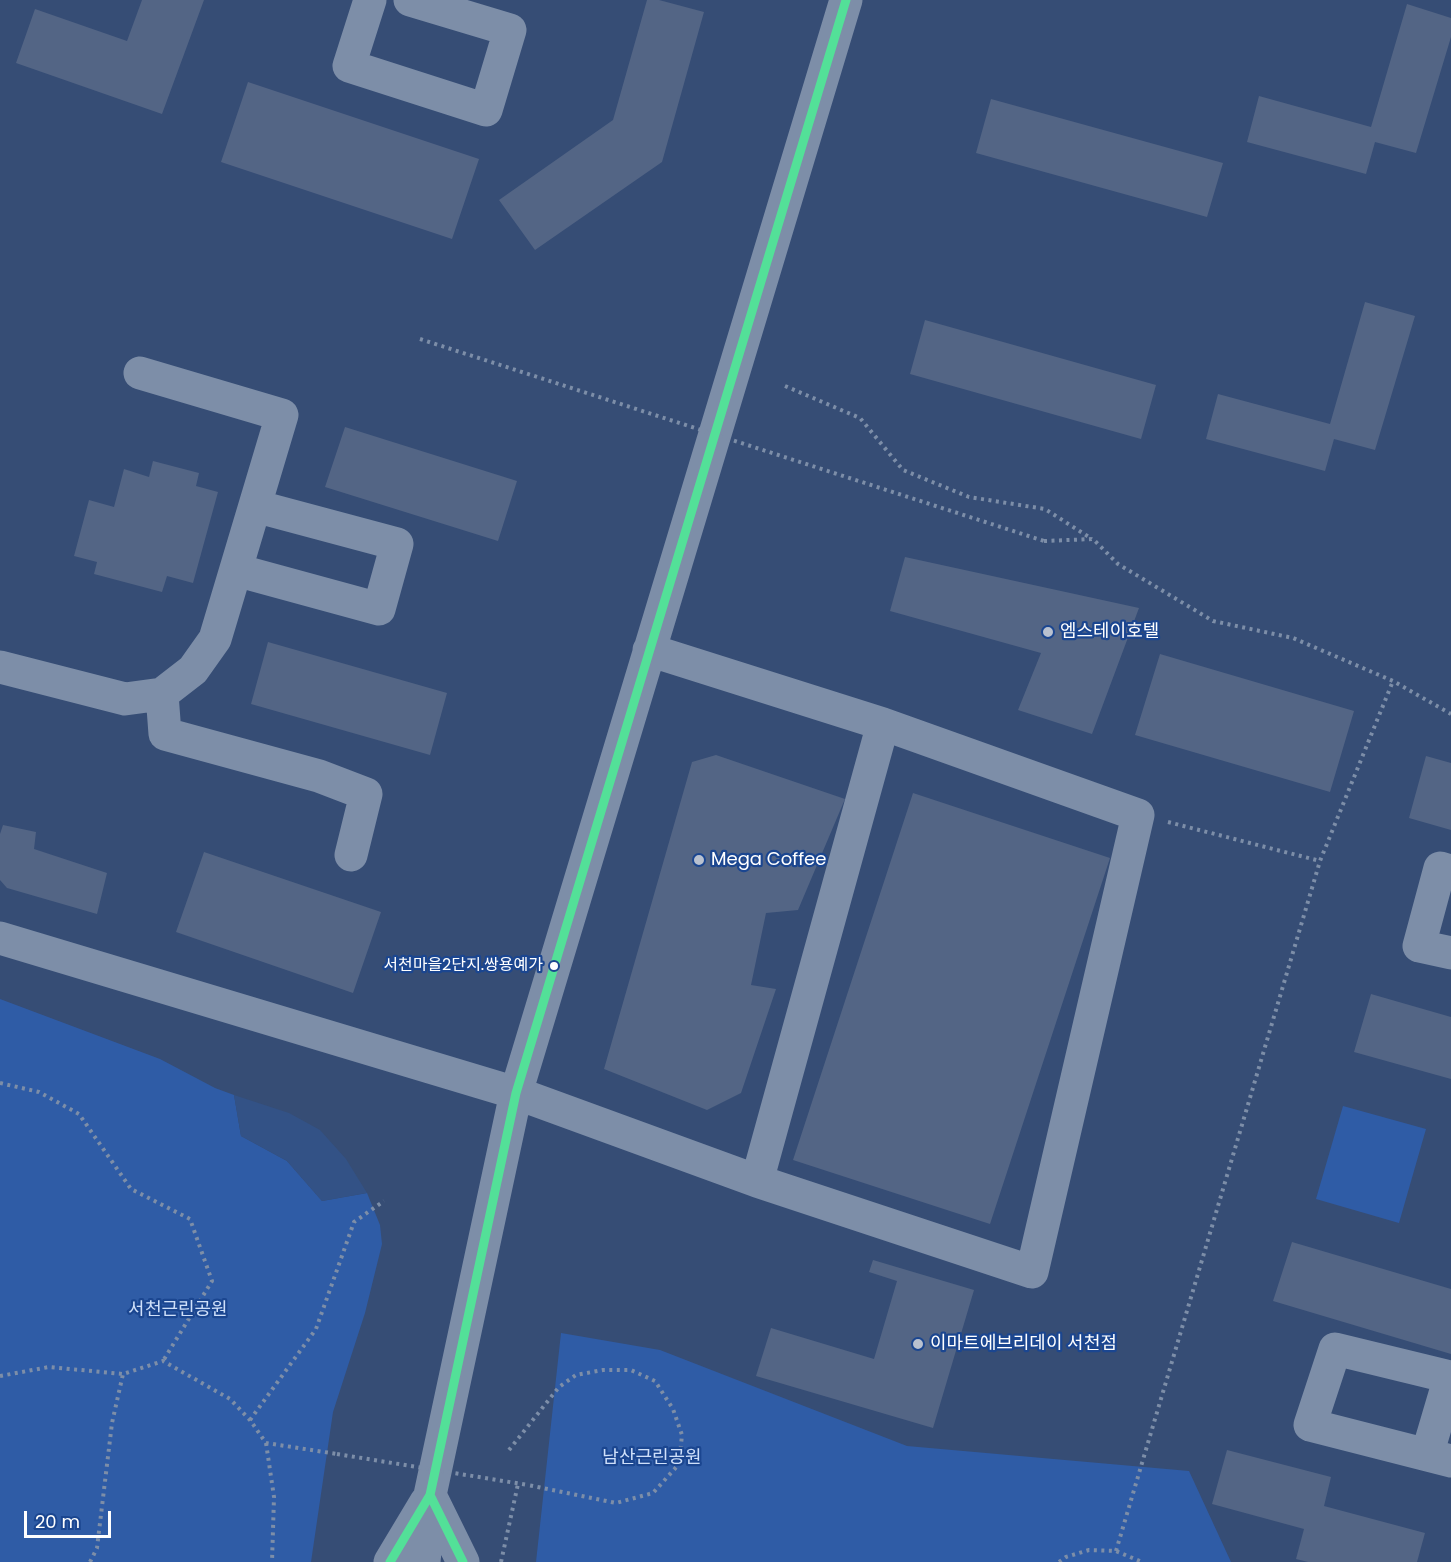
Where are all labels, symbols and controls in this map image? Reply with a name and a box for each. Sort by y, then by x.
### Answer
place label: 엠스테이호텔 [1060,621,1159,643]
marker: 엠스테이호텔 [1041,625,1055,639]
place label: Mega Coffee [711,849,826,871]
marker: Mega Coffee [692,853,706,867]
place label: 서천마을2단지.쌍용예가 [383,956,543,976]
marker: 서천마을2단지.쌍용예가 [548,960,560,972]
park label: 서천근린공원 [128,1299,228,1321]
place label: 이마트에브리데이 서천점 [930,1333,1117,1355]
marker: 이마트에브리데이 서천점 [911,1337,925,1351]
park label: 남산근린공원 [602,1447,702,1469]
scale bar [27,1499,114,1537]
text: 20 m [35,1509,80,1534]

